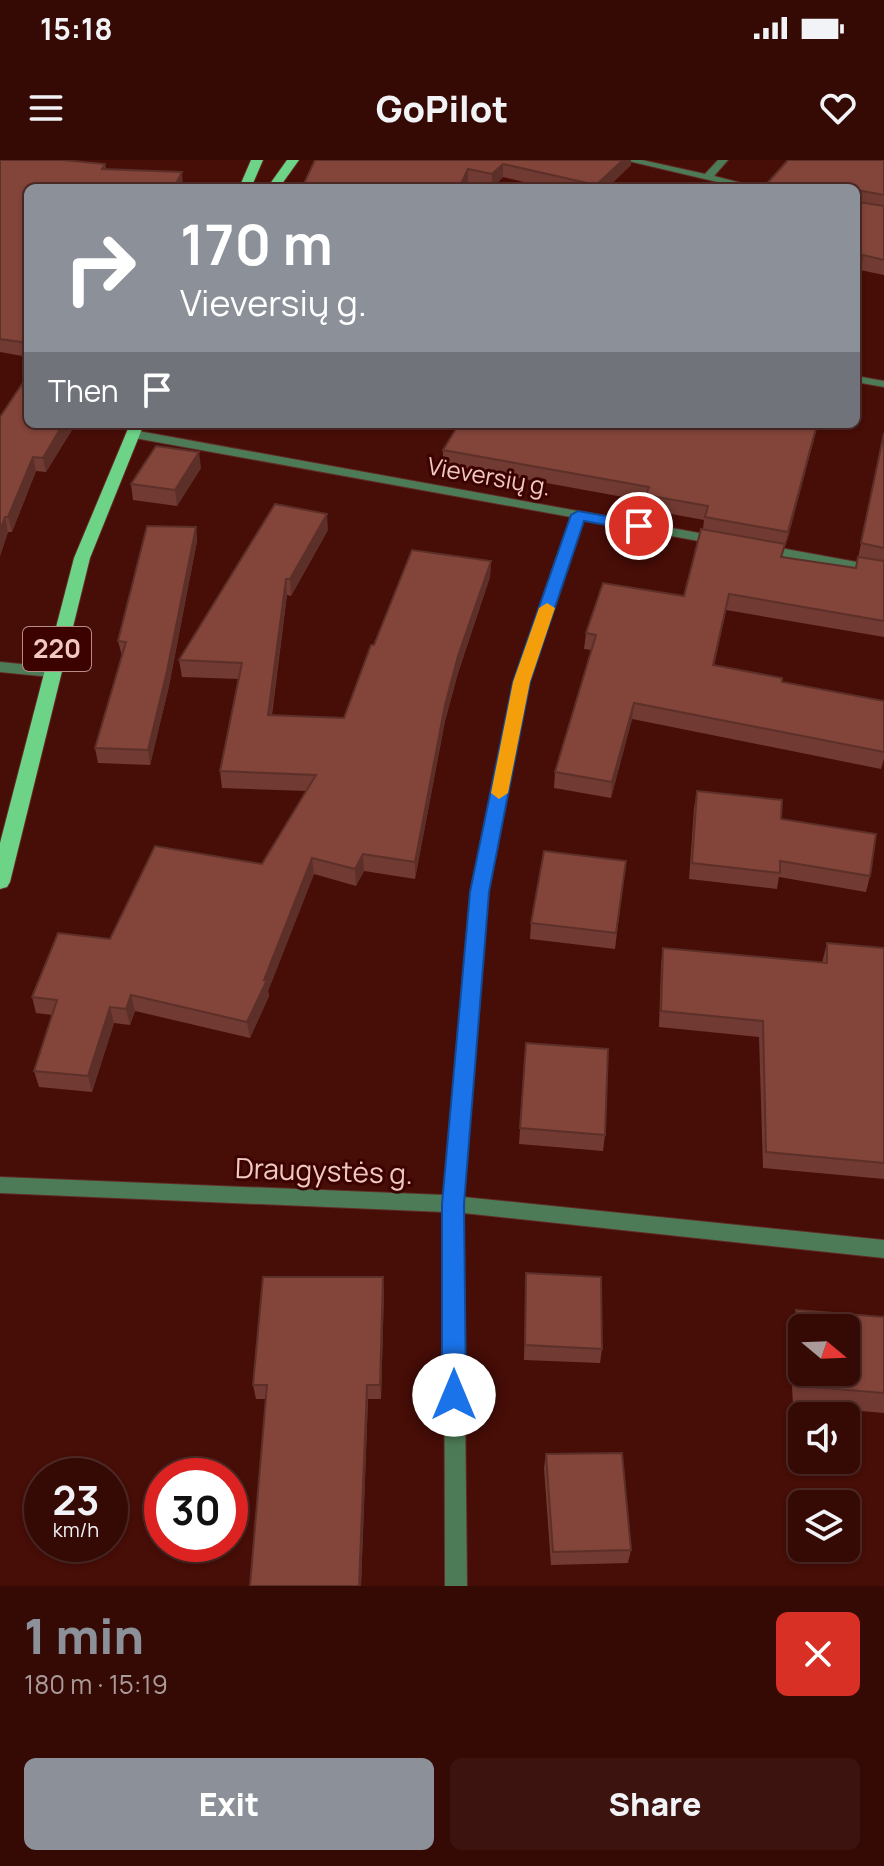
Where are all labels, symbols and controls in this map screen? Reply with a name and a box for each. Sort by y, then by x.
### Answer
text: 15:18 [40,8,113,49]
text: GoPilot [376,84,508,133]
icon: menu [24,86,68,130]
icon: heart [816,86,860,130]
text: 170 m [180,205,333,282]
icon: right [48,216,152,320]
text: Vieversių g. [180,278,367,327]
icon: arrive [135,368,179,412]
text: Then [48,370,119,411]
street label: Vieversių g. [425,448,553,503]
pin [605,492,673,560]
icon: arrive [617,504,661,548]
road number: 220 [23,627,91,671]
street label: Draugystės g. [234,1148,414,1192]
north arrow [788,1314,860,1386]
map controls [788,1314,860,1562]
position arrow [412,1353,496,1437]
button: sound [788,1402,860,1474]
speed limit sign: 30 [144,1458,248,1562]
text: 23 [52,1472,100,1527]
button: layers [788,1490,860,1562]
text: km/h [53,1516,99,1543]
text: 1 min [24,1603,144,1668]
button: close [776,1612,860,1696]
text: 180 m · 15:19 [24,1666,168,1702]
button: Exit [24,1758,434,1850]
button: Share [450,1758,860,1850]

